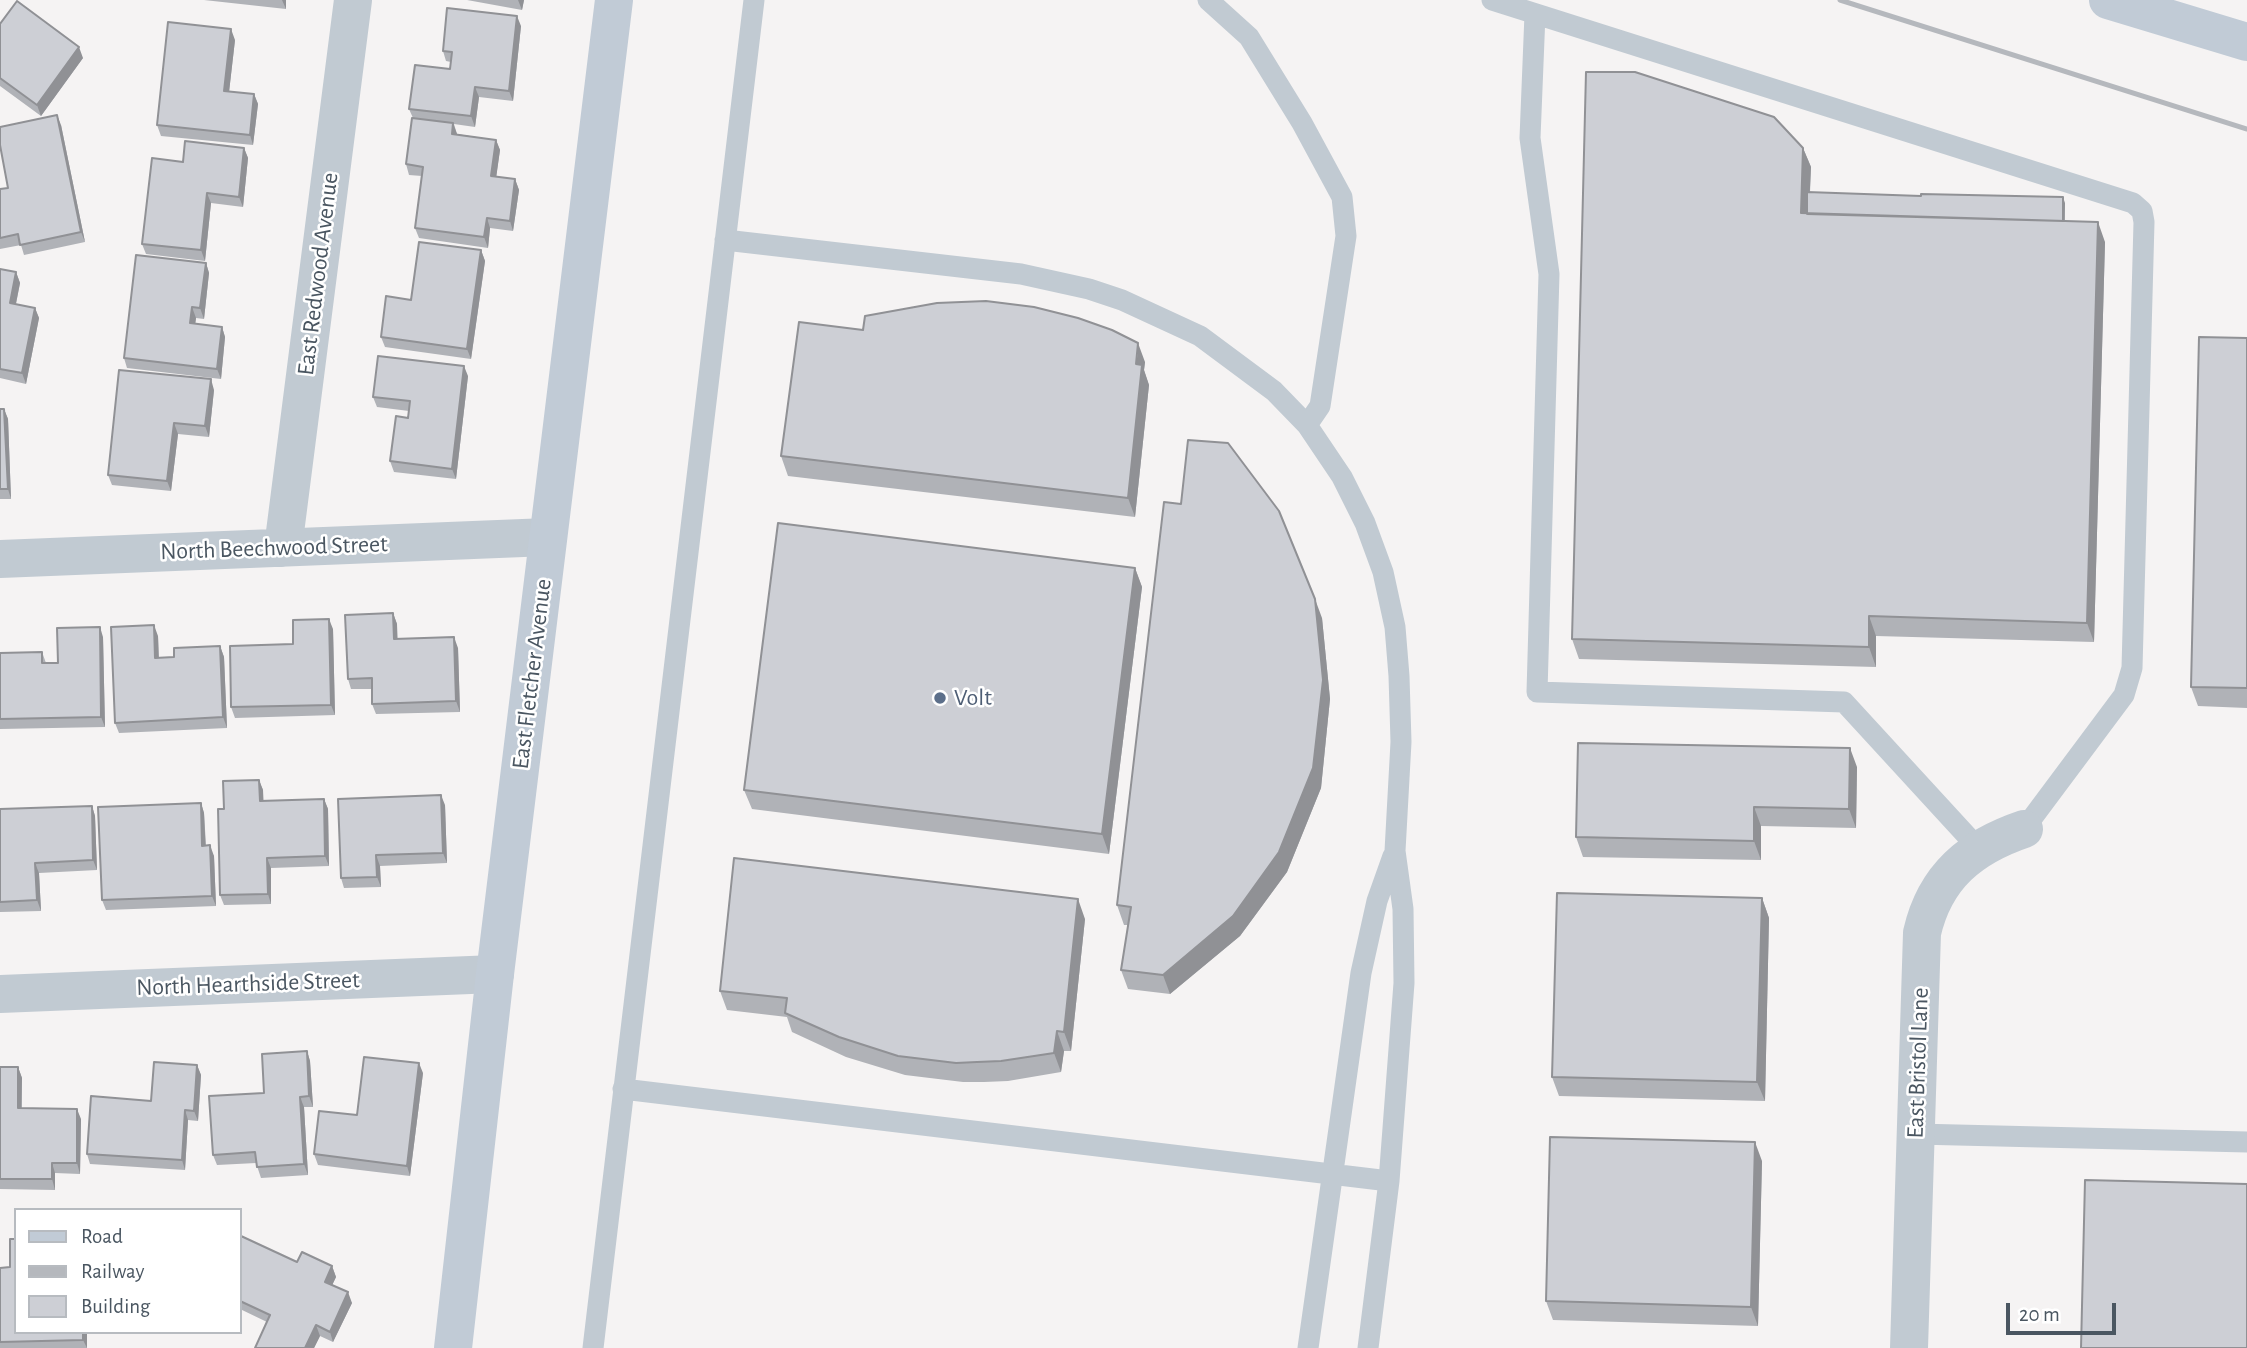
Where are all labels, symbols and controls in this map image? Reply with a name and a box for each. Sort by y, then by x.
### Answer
street label: East Redwood Avenue [291,171,345,377]
street label: North Beechwood Street [160,530,388,566]
street label: East Fletcher Avenue [506,577,558,771]
place label: Volt [954,684,992,712]
marker: Volt [932,690,948,706]
street label: North Hearthside Street [136,966,360,1002]
street label: East Bristol Lane [1901,987,1935,1139]
legend [14,1208,242,1334]
text: Road [81,1226,123,1247]
text: Railway [81,1261,144,1282]
scale bar [2009,1288,2119,1332]
text: Building [81,1296,150,1317]
text: 20 m [2019,1304,2060,1325]

